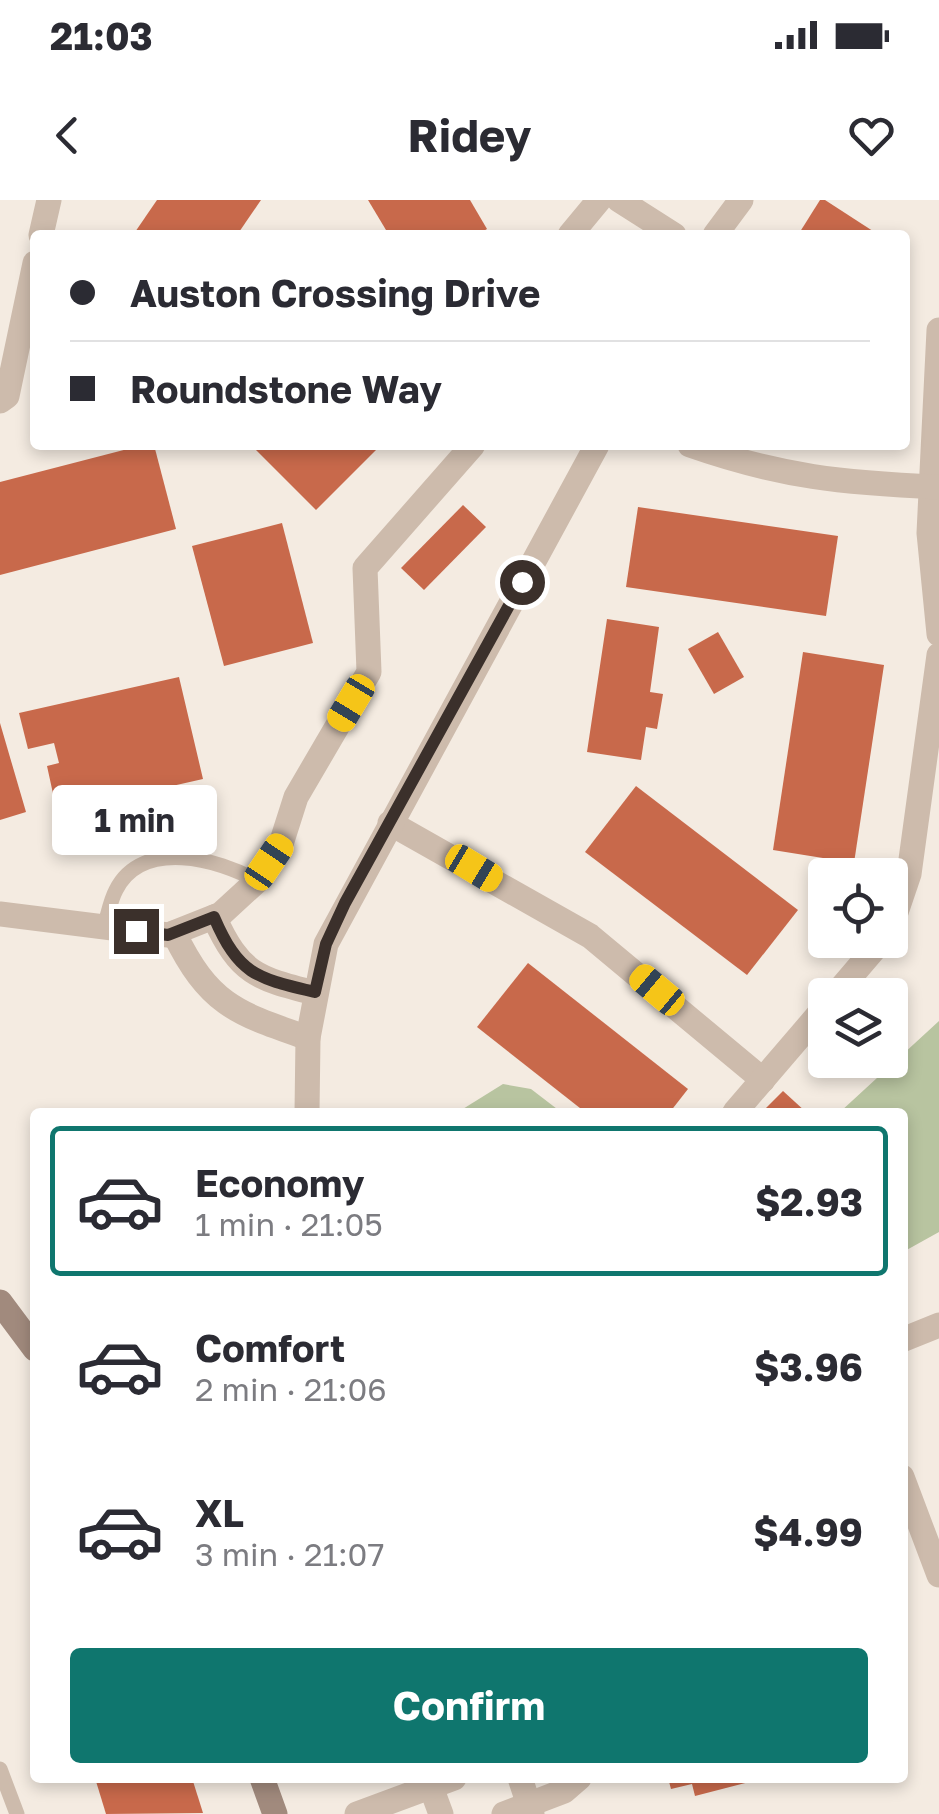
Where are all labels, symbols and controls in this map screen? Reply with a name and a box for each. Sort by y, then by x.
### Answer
text: 21:03 [50,13,153,58]
icon: back [40,108,95,163]
text: Ridey [408,108,531,162]
icon: heart [844,108,899,163]
text: Auston Crossing Drive [130,270,540,315]
text: Roundstone Way [130,366,442,411]
route start [500,560,545,605]
car [323,670,379,736]
callout: 1 min [54,786,218,856]
text: 1 min [94,801,175,839]
car [240,829,298,895]
car [441,840,507,896]
map controls [808,858,908,1078]
button: locate [808,858,908,958]
route end [114,909,159,954]
car [624,959,690,1021]
button: layers [808,978,908,1078]
icon: car [75,1156,165,1246]
text: Economy [195,1160,364,1205]
text: $2.93 [755,1179,863,1224]
text: 1 min · 21:05 [195,1205,383,1243]
icon: car [75,1321,165,1411]
text: Comfort [195,1325,345,1370]
text: $3.96 [754,1344,863,1389]
text: 2 min · 21:06 [195,1370,387,1408]
icon: car [75,1486,165,1576]
text: XL [195,1490,244,1535]
text: $4.99 [753,1509,863,1554]
text: 3 min · 21:07 [195,1535,384,1573]
button: Confirm [70,1648,868,1763]

